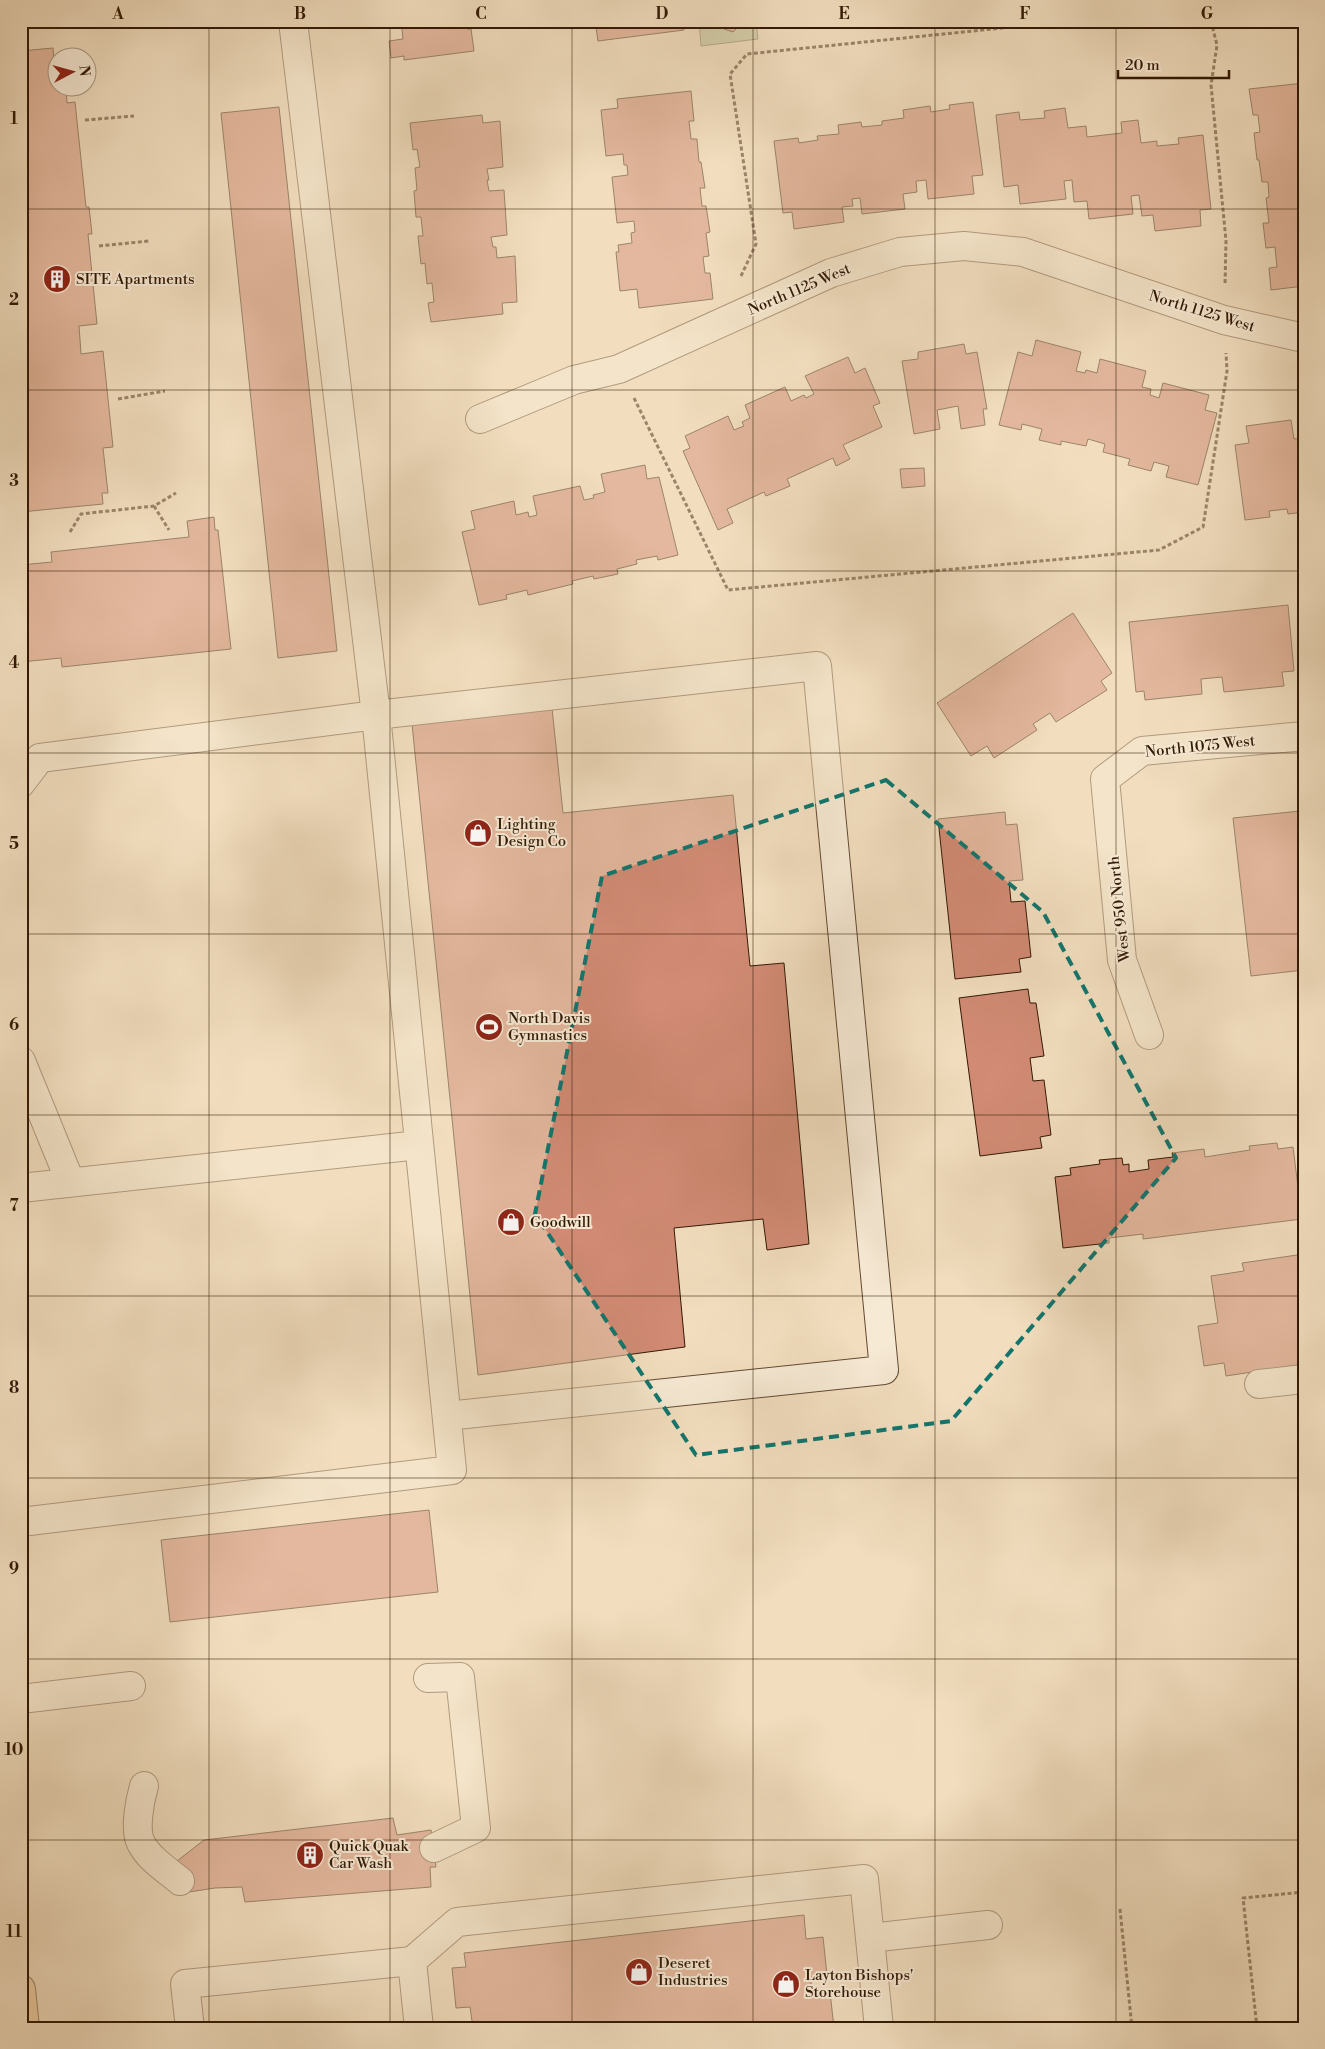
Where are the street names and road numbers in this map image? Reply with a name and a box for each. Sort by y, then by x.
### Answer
street label: North 1125 West [745,259,854,320]
street label: North 1125 West [1147,286,1258,337]
street label: North 1075 West [1144,731,1257,762]
street label: West 950 North [1104,855,1135,964]

